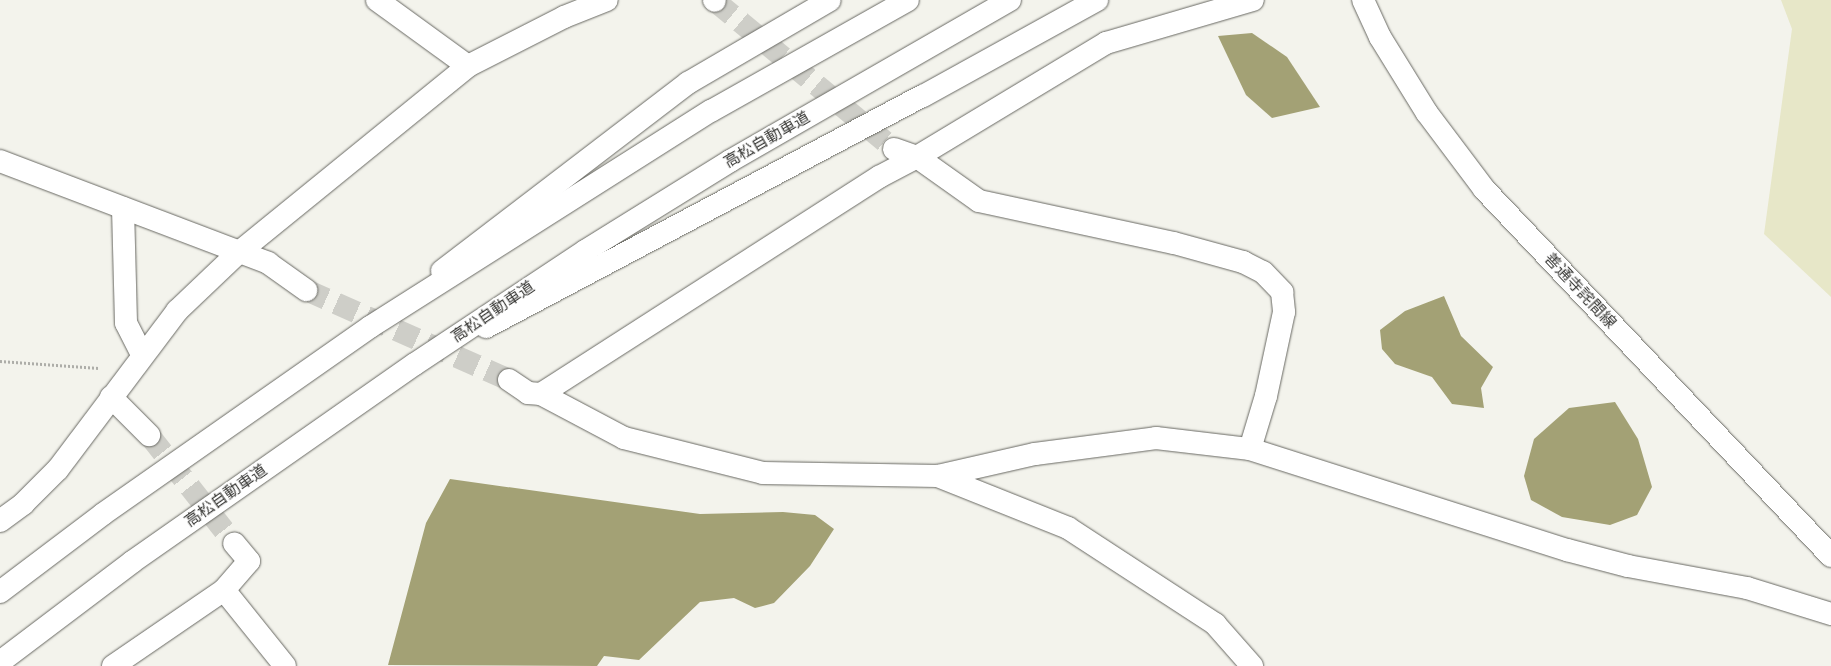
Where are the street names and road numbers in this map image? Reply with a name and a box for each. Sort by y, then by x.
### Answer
street label: 高松自動車道 [721,108,813,172]
street label: 善通寺詫間線 [1540,249,1620,333]
street label: 高松自動車道 [448,277,538,347]
street label: 高松自動車道 [181,461,271,531]

